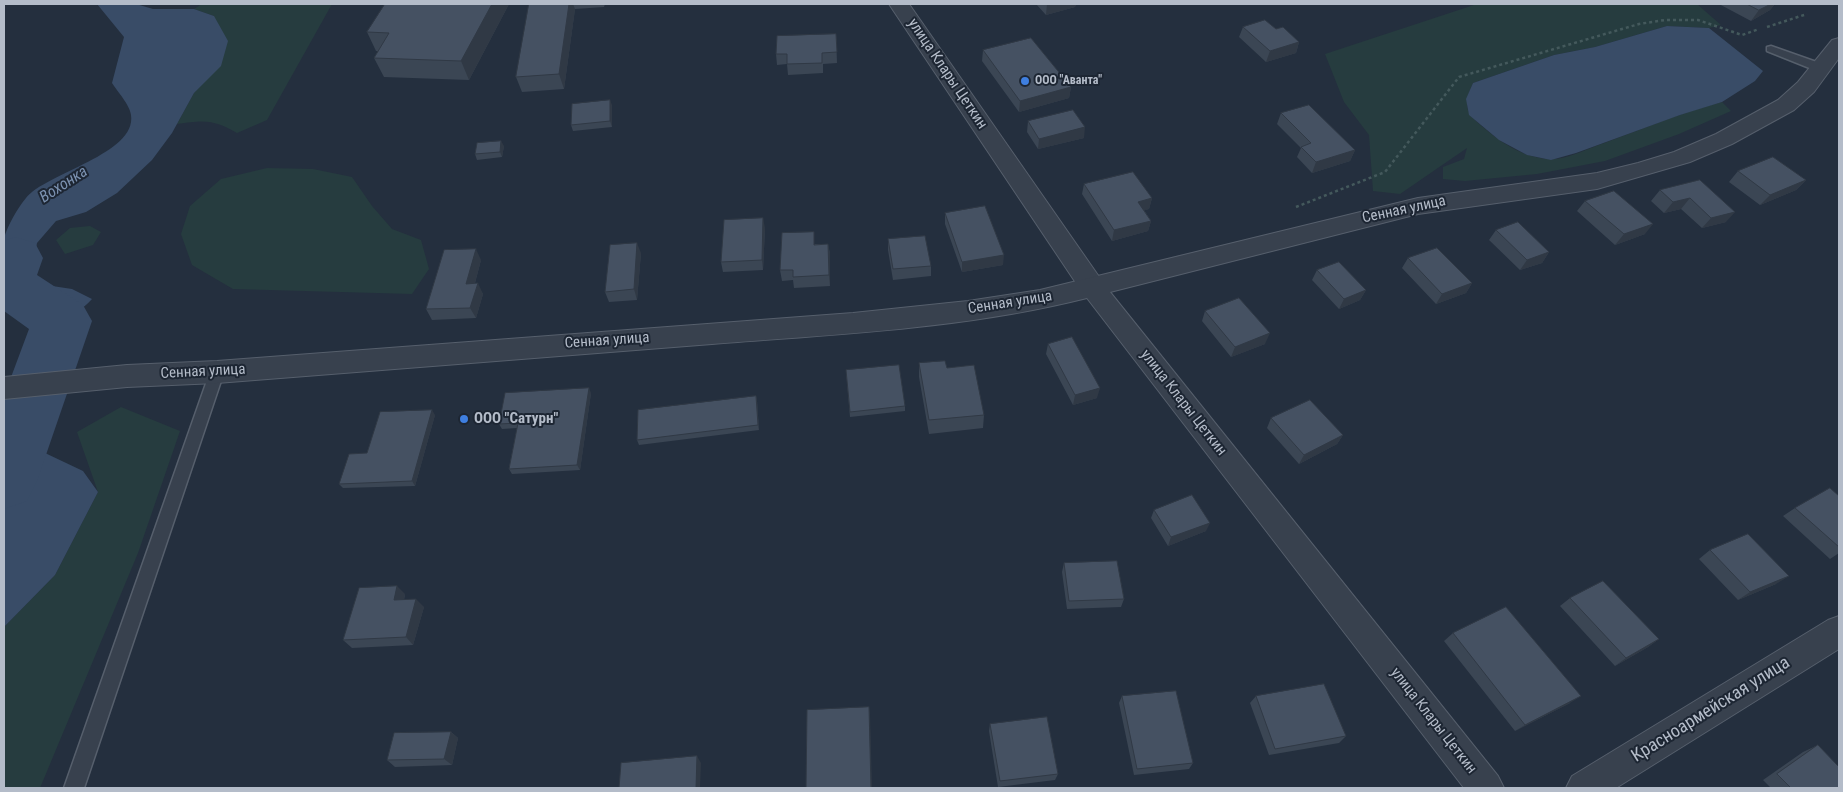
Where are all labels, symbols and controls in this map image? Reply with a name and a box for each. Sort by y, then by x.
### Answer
street label: улица Клары Цеткин [903,15,991,133]
place label: ООО "Аванта" [1035,74,1102,88]
marker: ООО "Аванта" [1019,75,1031,87]
water label: Вохонка [36,162,92,208]
street label: Сенная улица [1361,192,1447,228]
street label: Сенная улица [967,287,1053,319]
street label: Сенная улица [564,329,650,353]
street label: улица Клары Цеткин [1136,346,1230,460]
street label: Сенная улица [160,361,246,383]
place label: ООО "Сатурн" [474,410,558,428]
marker: ООО "Сатурн" [458,413,470,425]
street label: Красноармейская улица [1628,652,1794,768]
street label: улица Клары Цеткин [1386,664,1480,778]

